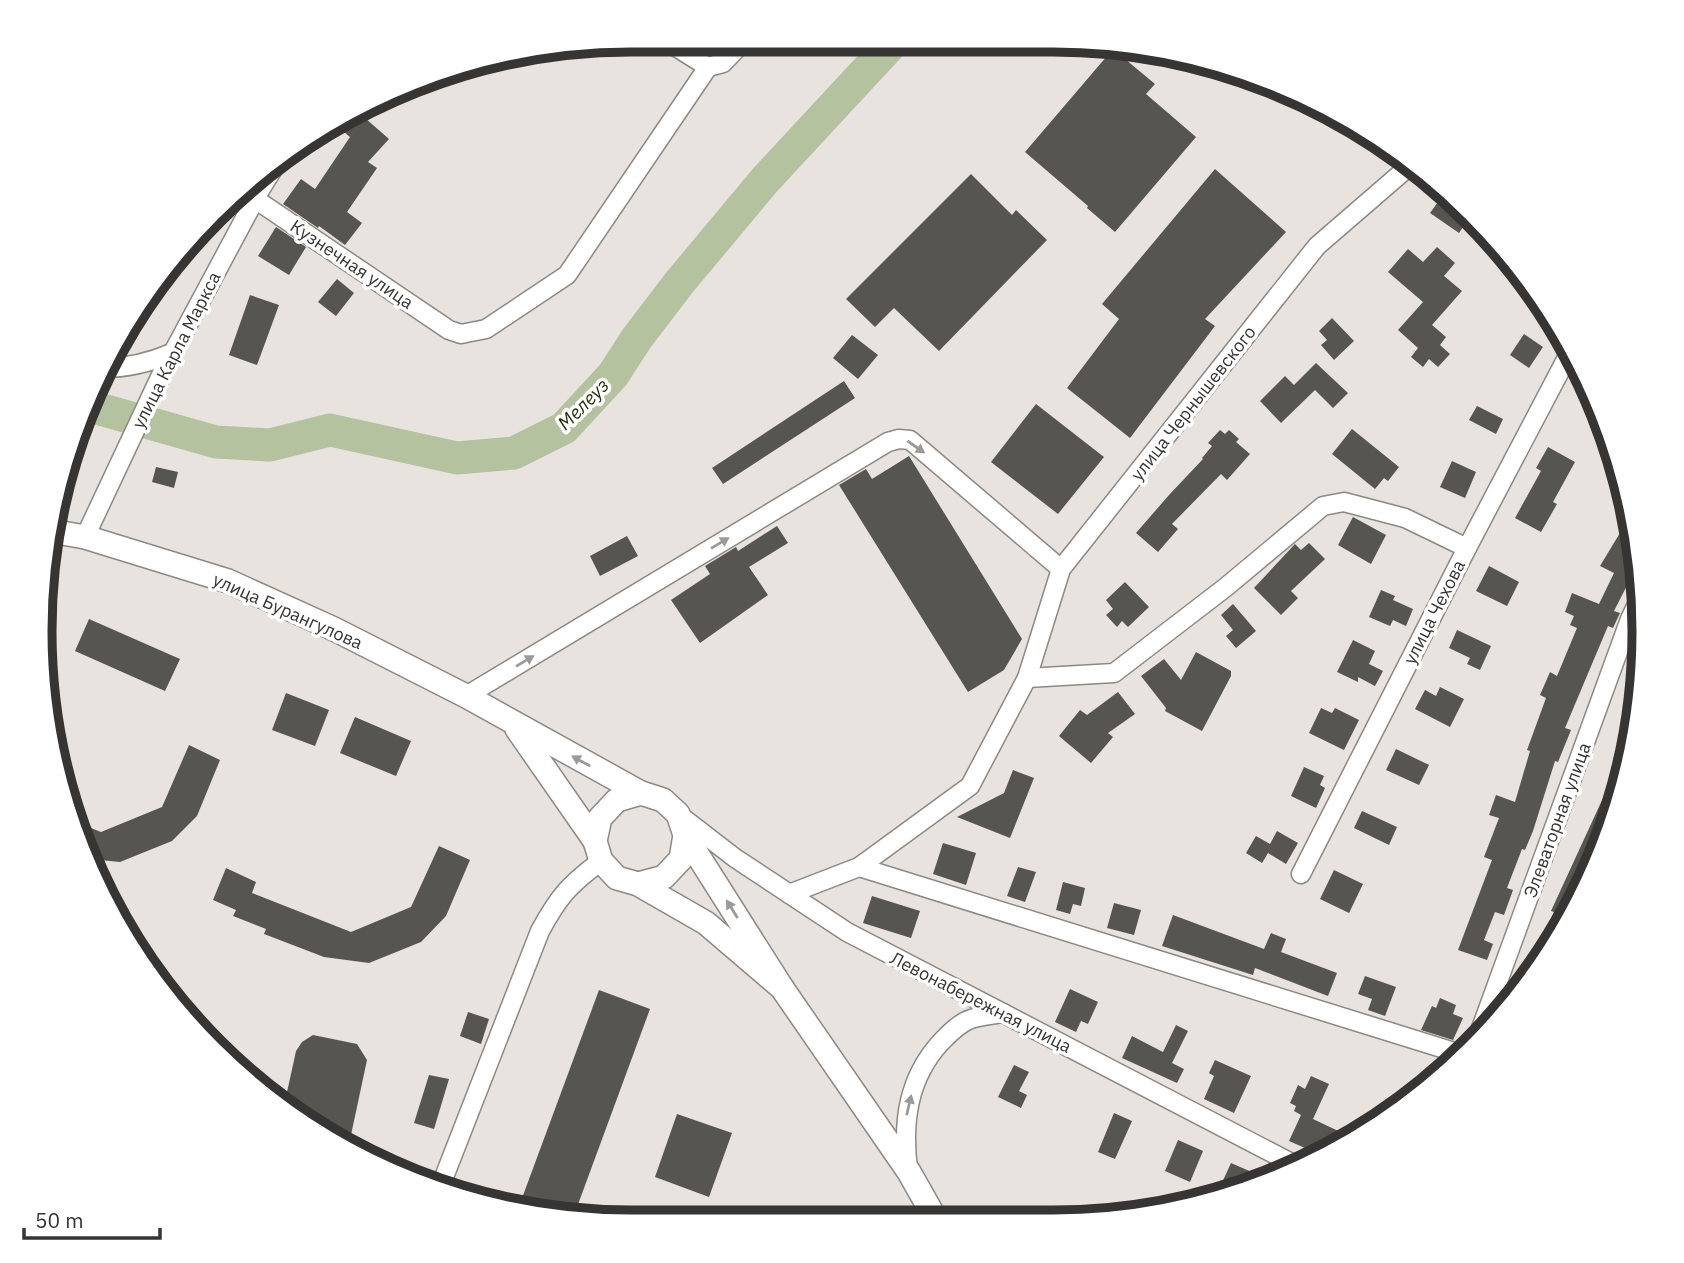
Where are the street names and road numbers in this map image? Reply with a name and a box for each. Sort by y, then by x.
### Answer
street label: Кузнечная улица [286,214,418,314]
street label: улица Карла Маркса [126,267,226,432]
street label: улица Чернышевского [1125,321,1261,485]
street label: улица Чехова [1398,556,1470,668]
street label: улица Бурангулова [210,568,367,655]
street label: Элеваторная улица [1518,739,1596,901]
street label: Левонабережная улица [886,946,1076,1058]

